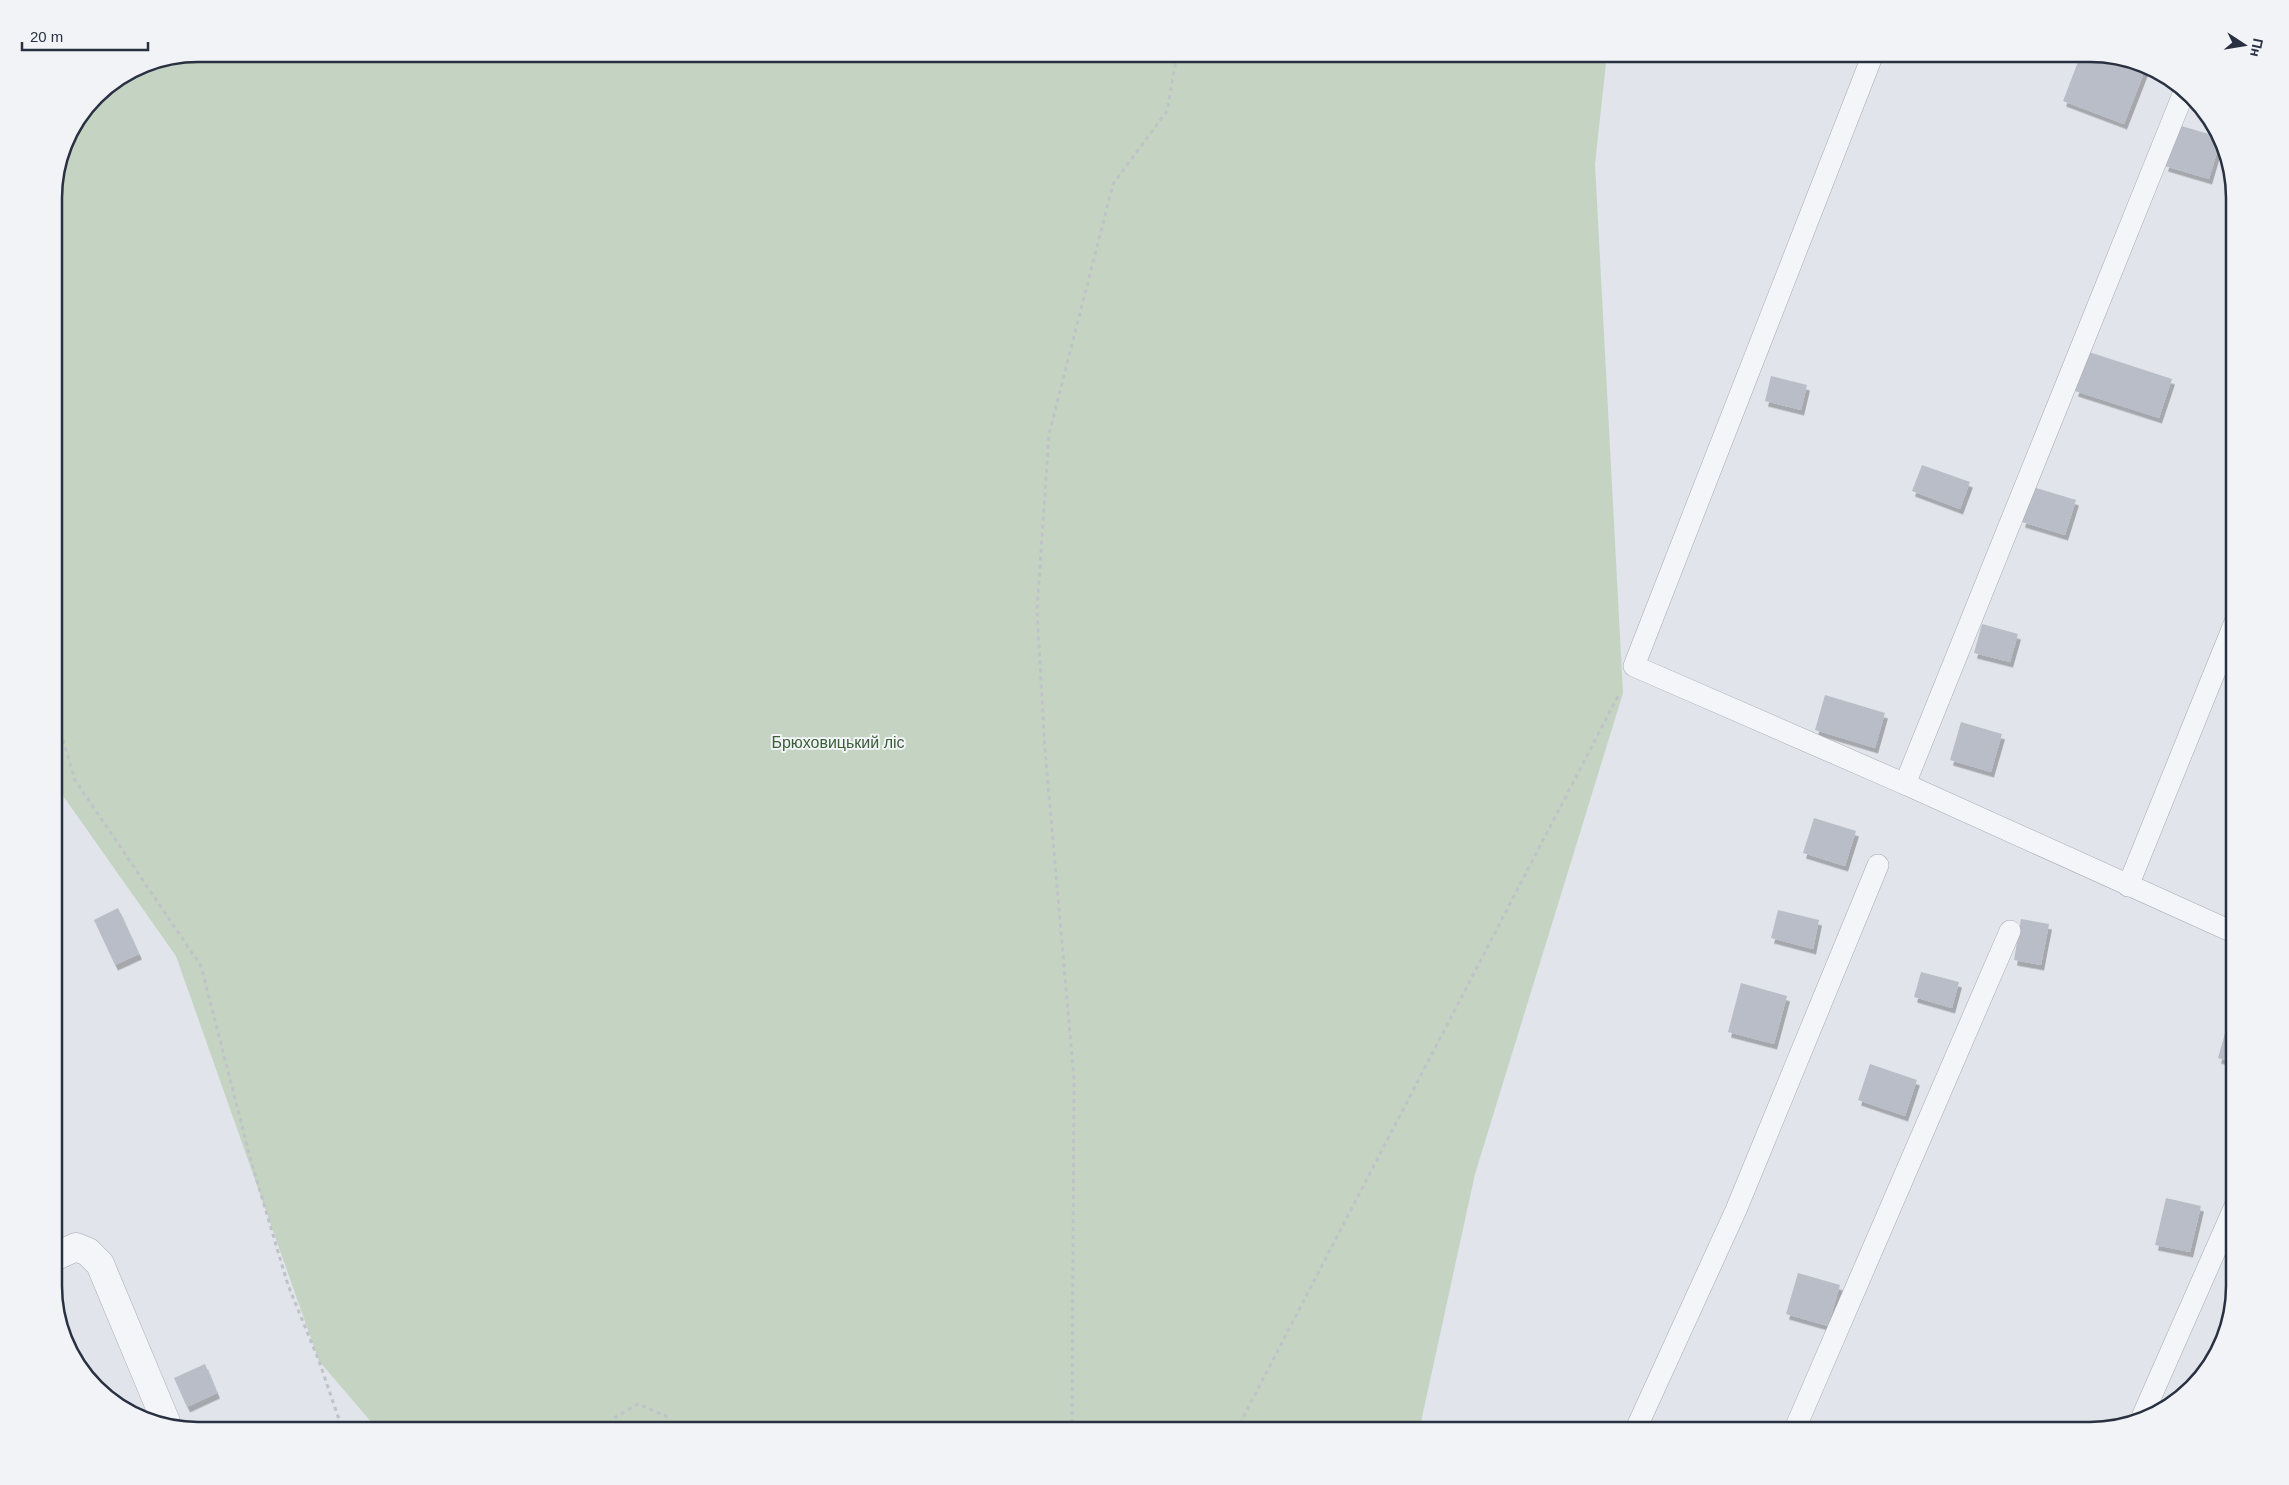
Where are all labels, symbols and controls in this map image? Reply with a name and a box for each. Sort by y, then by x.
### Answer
scale bar [22,20,149,52]
north arrow [2219,20,2269,70]
text: 20 m [30,28,63,45]
text: Пн [2247,37,2266,58]
park label: Брюховицький ліс [771,734,905,751]

